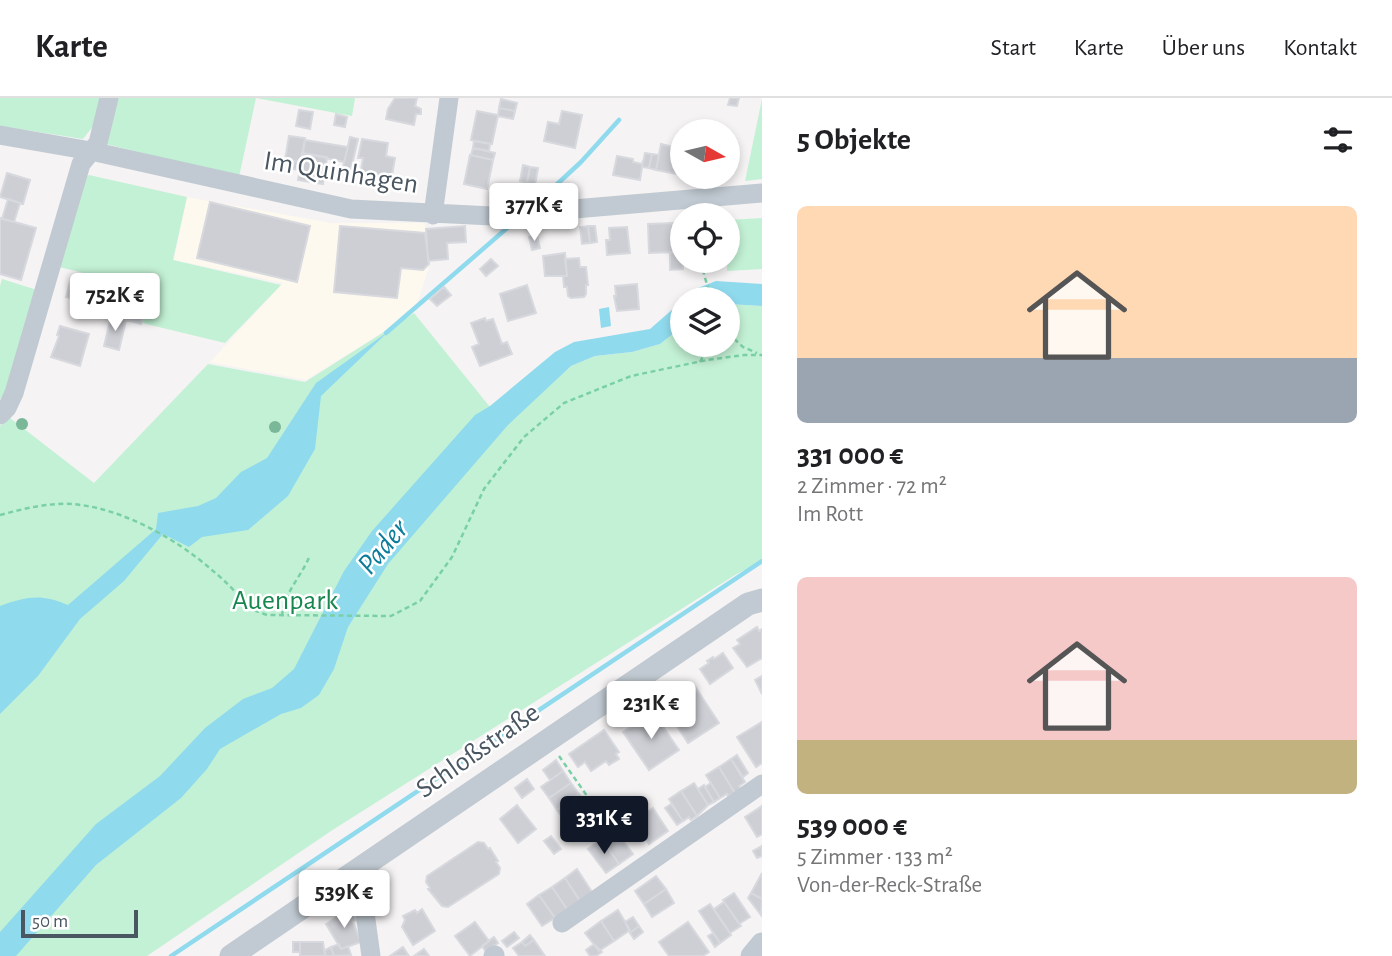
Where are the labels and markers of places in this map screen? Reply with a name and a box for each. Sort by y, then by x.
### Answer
pin: 377K € [477,184,591,243]
pin: 752K € [58,274,172,333]
pin: 231K € [594,682,708,741]
pin: 331K € [547,796,661,856]
pin: 539K € [287,870,401,930]

